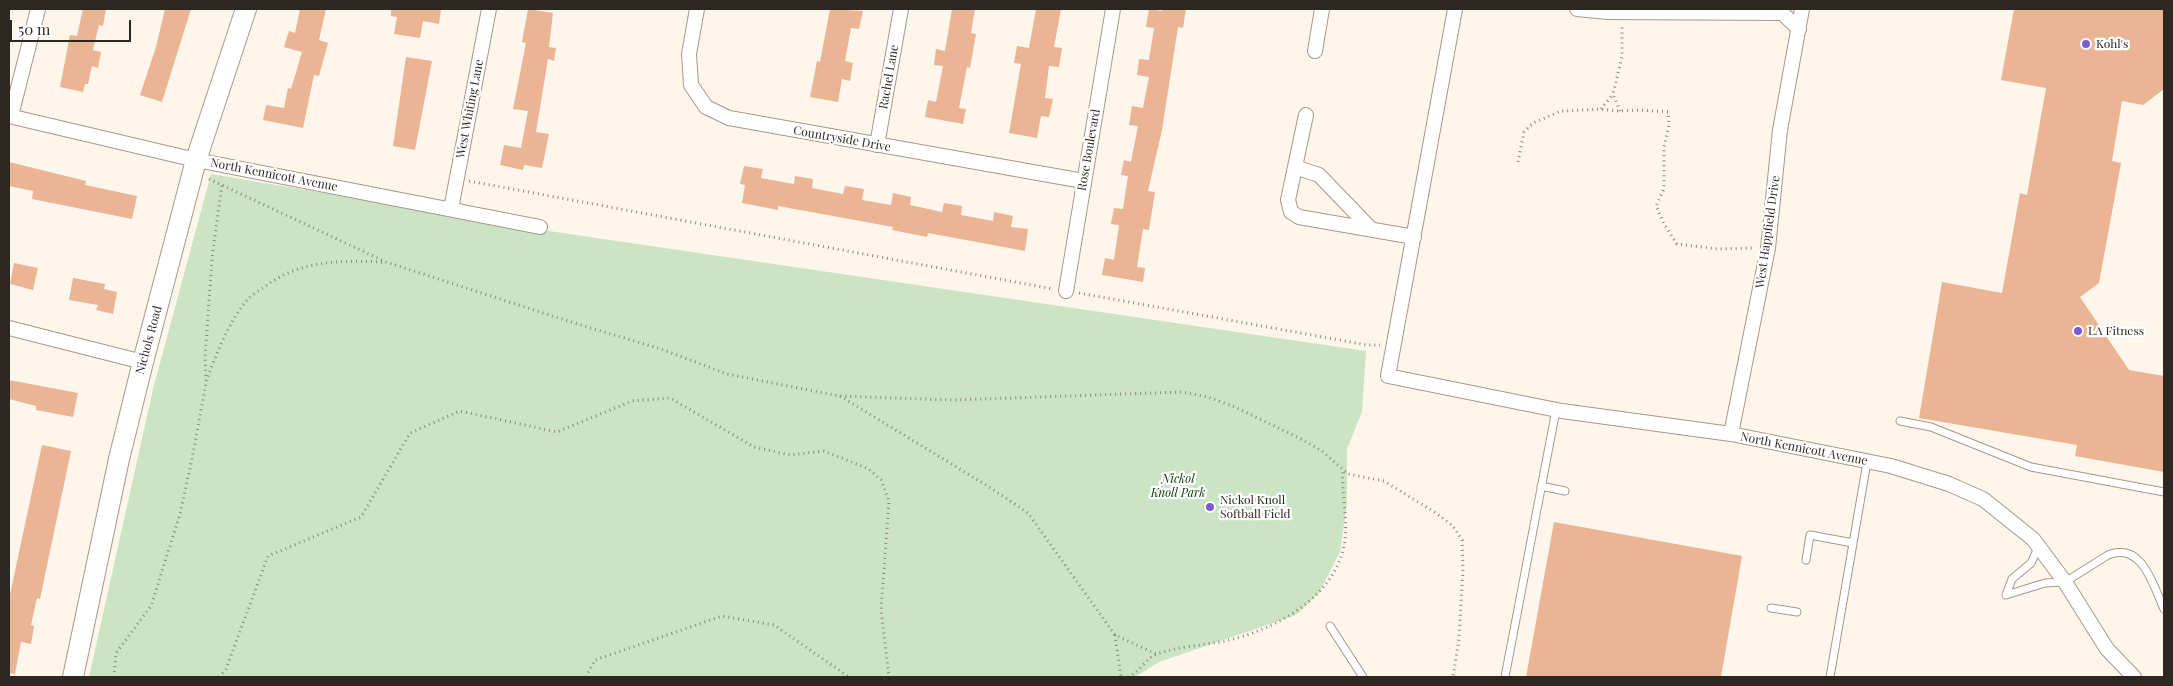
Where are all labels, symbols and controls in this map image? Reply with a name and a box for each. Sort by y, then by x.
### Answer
scale bar [12,10,134,42]
text: 50 m [18,19,50,39]
place label: Kohl's [2096,37,2128,51]
marker: Kohl's [2080,38,2092,50]
street label: Rachel Lane [876,44,902,110]
street label: West Whiting Lane [453,58,487,160]
street label: Rose Boulevard [1075,108,1103,192]
street label: Countryside Drive [792,123,892,155]
street label: North Kennicott Avenue [209,156,339,194]
street label: West Happfield Drive [1753,175,1783,289]
street label: Nichols Road [133,304,165,376]
place label: LA Fitness [2088,324,2144,338]
marker: LA Fitness [2072,325,2084,337]
street label: North Kennicott Avenue [1739,430,1869,468]
park label: Nickol Knoll Park [1151,472,1205,500]
place label: Nickol Knoll Softball Field [1220,493,1291,521]
marker: Nickol Knoll Softball Field [1204,501,1216,513]

